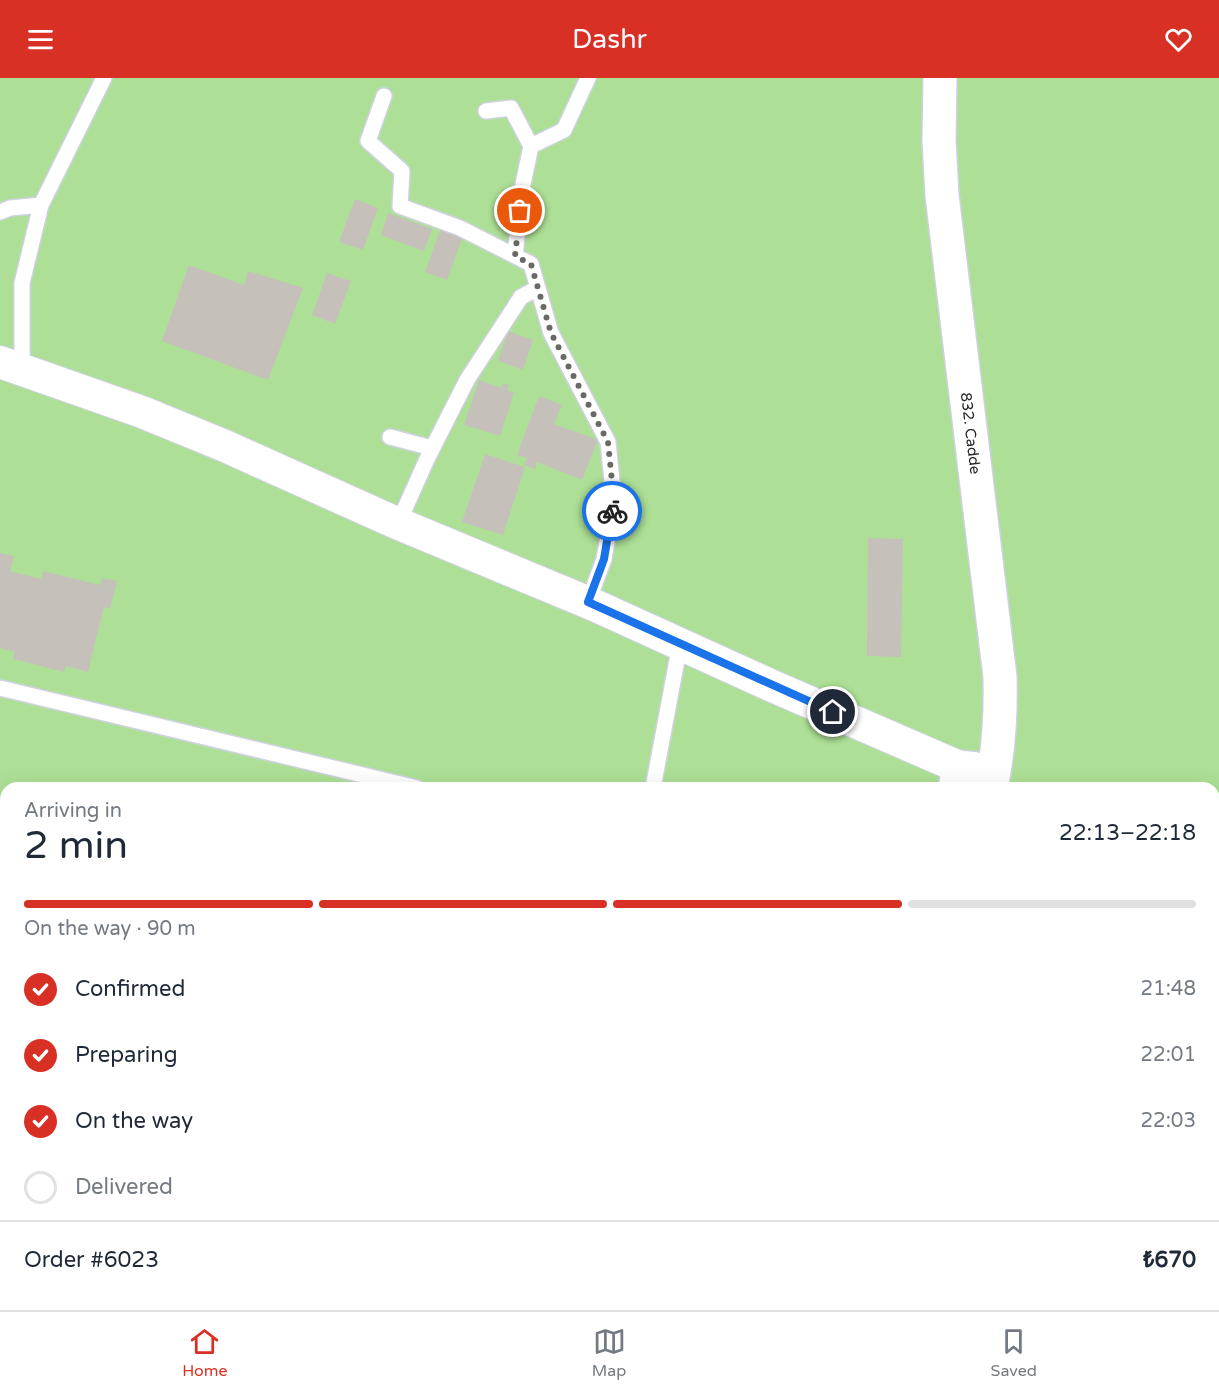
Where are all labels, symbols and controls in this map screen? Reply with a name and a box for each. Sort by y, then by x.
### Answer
icon: menu [24,23,57,56]
text: Dashr [572,23,647,56]
icon: heart [1162,23,1195,56]
pin [494,185,545,236]
icon: bag [503,194,536,227]
street label: 832. Cadde [957,391,985,475]
courier [582,481,642,541]
icon: bike [596,495,629,528]
pin [807,686,858,737]
icon: home [816,695,849,728]
text: Arriving in [24,799,122,823]
text: 22:13–22:18 [1059,820,1196,846]
text: 2 min [24,822,128,869]
text: On the way · 90 m [24,917,196,941]
icon: check [24,973,57,1006]
text: Confirmed [75,976,185,1002]
text: 21:48 [1141,977,1196,1001]
icon: check [24,1039,57,1072]
text: Preparing [75,1042,178,1068]
text: 22:01 [1141,1043,1196,1067]
icon: check [24,1105,57,1138]
text: On the way [75,1108,193,1134]
text: 22:03 [1141,1109,1196,1133]
text: Delivered [75,1174,173,1200]
text: Order #6023 [24,1247,159,1273]
text: ₺670 [1143,1247,1196,1273]
tab: Home [182,1325,227,1381]
tab: Map [592,1325,626,1381]
tab: Saved [991,1325,1037,1381]

